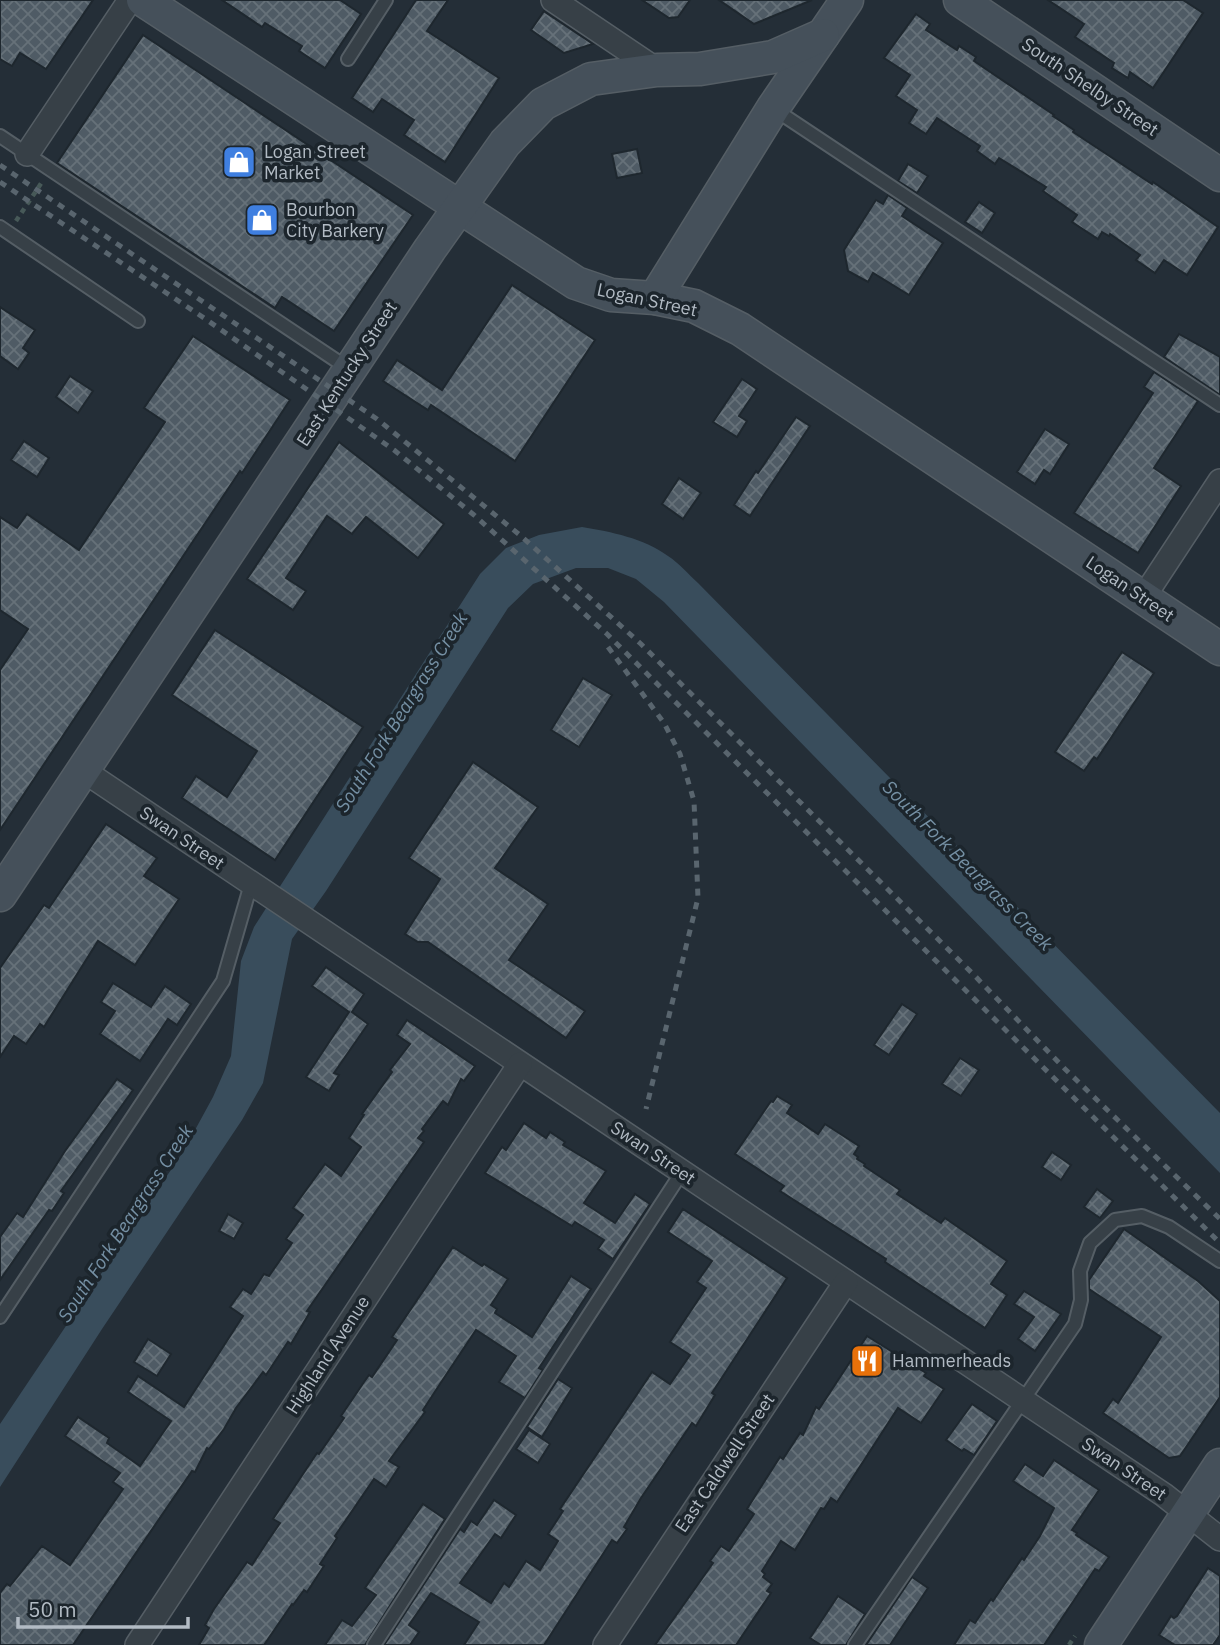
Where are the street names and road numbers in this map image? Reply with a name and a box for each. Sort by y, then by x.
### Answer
street label: South Shelby Street [1018,32,1163,141]
street label: Logan Street [595,278,699,321]
street label: East Kentucky Street [291,297,402,450]
street label: Logan Street [1082,551,1179,627]
street label: Swan Street [135,801,229,874]
street label: Swan Street [606,1116,700,1189]
street label: Highland Avenue [281,1291,374,1418]
street label: East Caldwell Street [670,1389,780,1536]
street label: Swan Street [1077,1432,1171,1505]

